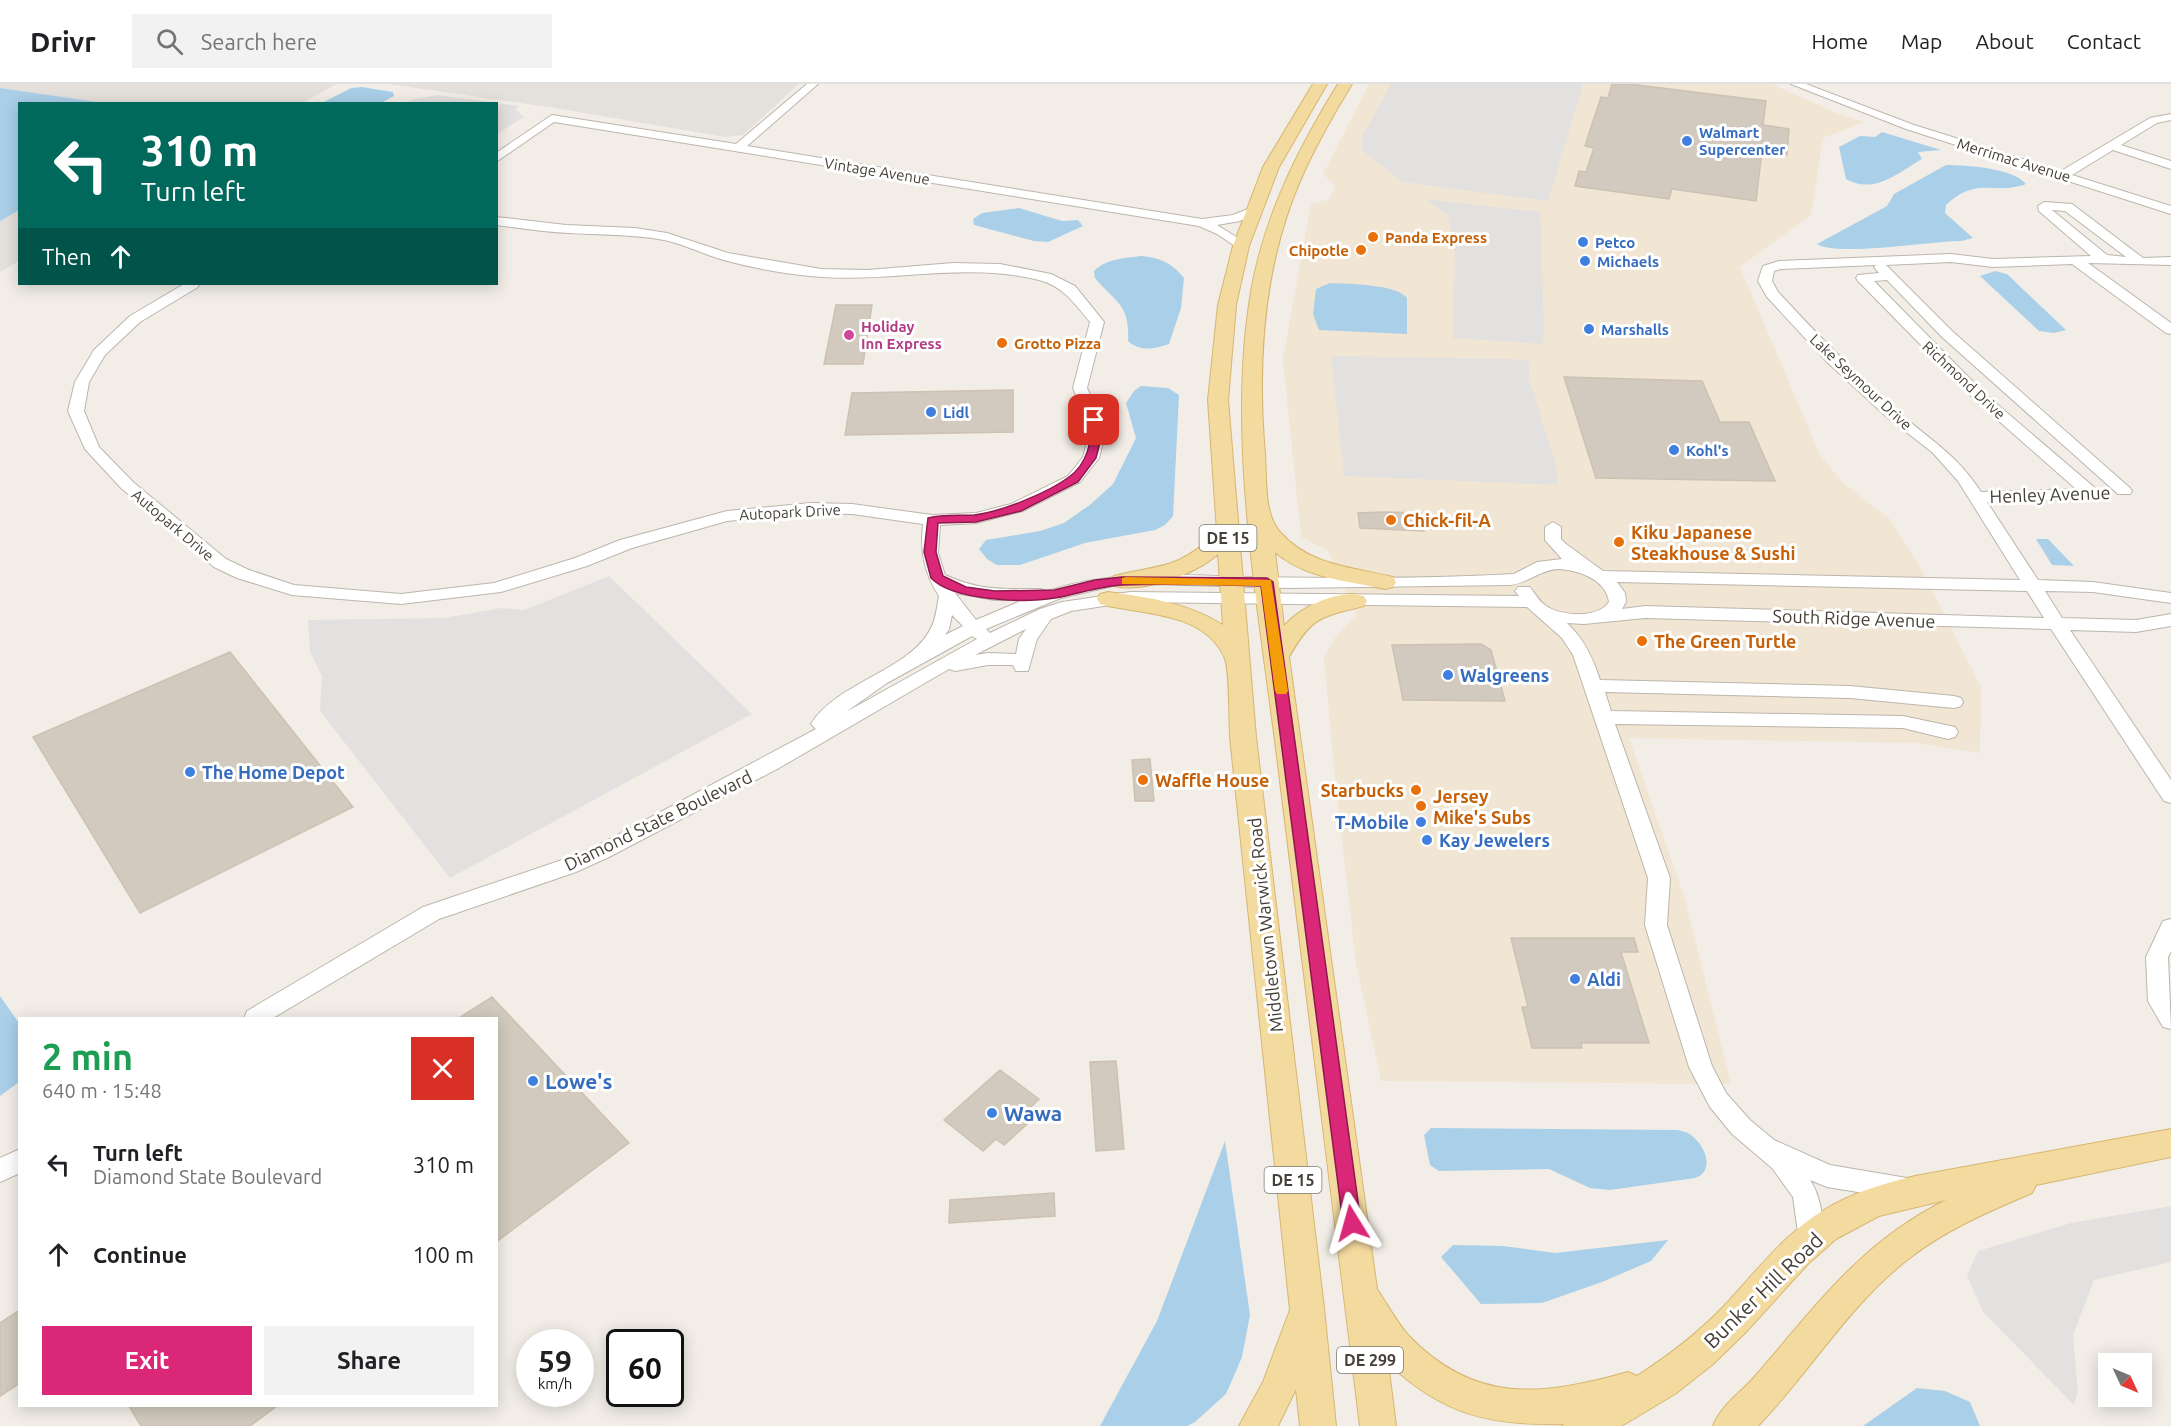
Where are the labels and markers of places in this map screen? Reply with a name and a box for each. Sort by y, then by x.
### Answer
place label: Walmart Supercenter [1699,124,1786,158]
marker: Walmart Supercenter [1680,134,1694,148]
place label: Panda Express [1385,229,1487,246]
marker: Panda Express [1366,230,1380,244]
place label: Petco [1595,234,1635,251]
marker: Petco [1576,235,1590,249]
place label: Chipotle [1289,242,1349,259]
marker: Chipotle [1354,243,1368,257]
place label: Michaels [1597,253,1659,270]
marker: Michaels [1578,254,1592,268]
place label: Holiday Inn Express [861,318,942,352]
place label: Marshalls [1601,321,1669,338]
marker: Marshalls [1582,322,1596,336]
marker: Holiday Inn Express [842,328,856,342]
place label: Grotto Pizza [1014,335,1101,352]
marker: Grotto Pizza [995,336,1009,350]
pin [1068,394,1119,445]
place label: Lidl [943,404,969,421]
marker: Lidl [924,405,938,419]
place label: Kohl's [1686,442,1729,459]
marker: Kohl's [1667,443,1681,457]
place label: Chick-fil-A [1403,510,1491,530]
marker: Chick-fil-A [1384,513,1398,527]
place label: Kiku Japanese Steakhouse & Sushi [1631,522,1795,563]
marker: Kiku Japanese Steakhouse & Sushi [1612,535,1626,549]
place label: The Green Turtle [1654,631,1796,651]
marker: The Green Turtle [1635,634,1649,648]
place label: Walgreens [1460,665,1549,685]
marker: Walgreens [1441,668,1455,682]
place label: The Home Depot [202,762,345,782]
marker: The Home Depot [183,765,197,779]
place label: Waffle House [1155,770,1269,790]
marker: Waffle House [1136,773,1150,787]
place label: Starbucks [1320,780,1404,800]
marker: Starbucks [1409,783,1423,797]
place label: Jersey Mike's Subs [1433,786,1531,827]
marker: Jersey Mike's Subs [1414,799,1428,813]
place label: T-Mobile [1335,812,1409,832]
marker: T-Mobile [1414,815,1428,829]
place label: Kay Jewelers [1439,830,1550,850]
marker: Kay Jewelers [1420,833,1434,847]
place label: Aldi [1587,969,1621,989]
marker: Aldi [1568,972,1582,986]
place label: Lowe's [545,1069,612,1093]
marker: Lowe's [526,1074,540,1088]
place label: Wawa [1004,1101,1062,1125]
marker: Wawa [985,1106,999,1120]

